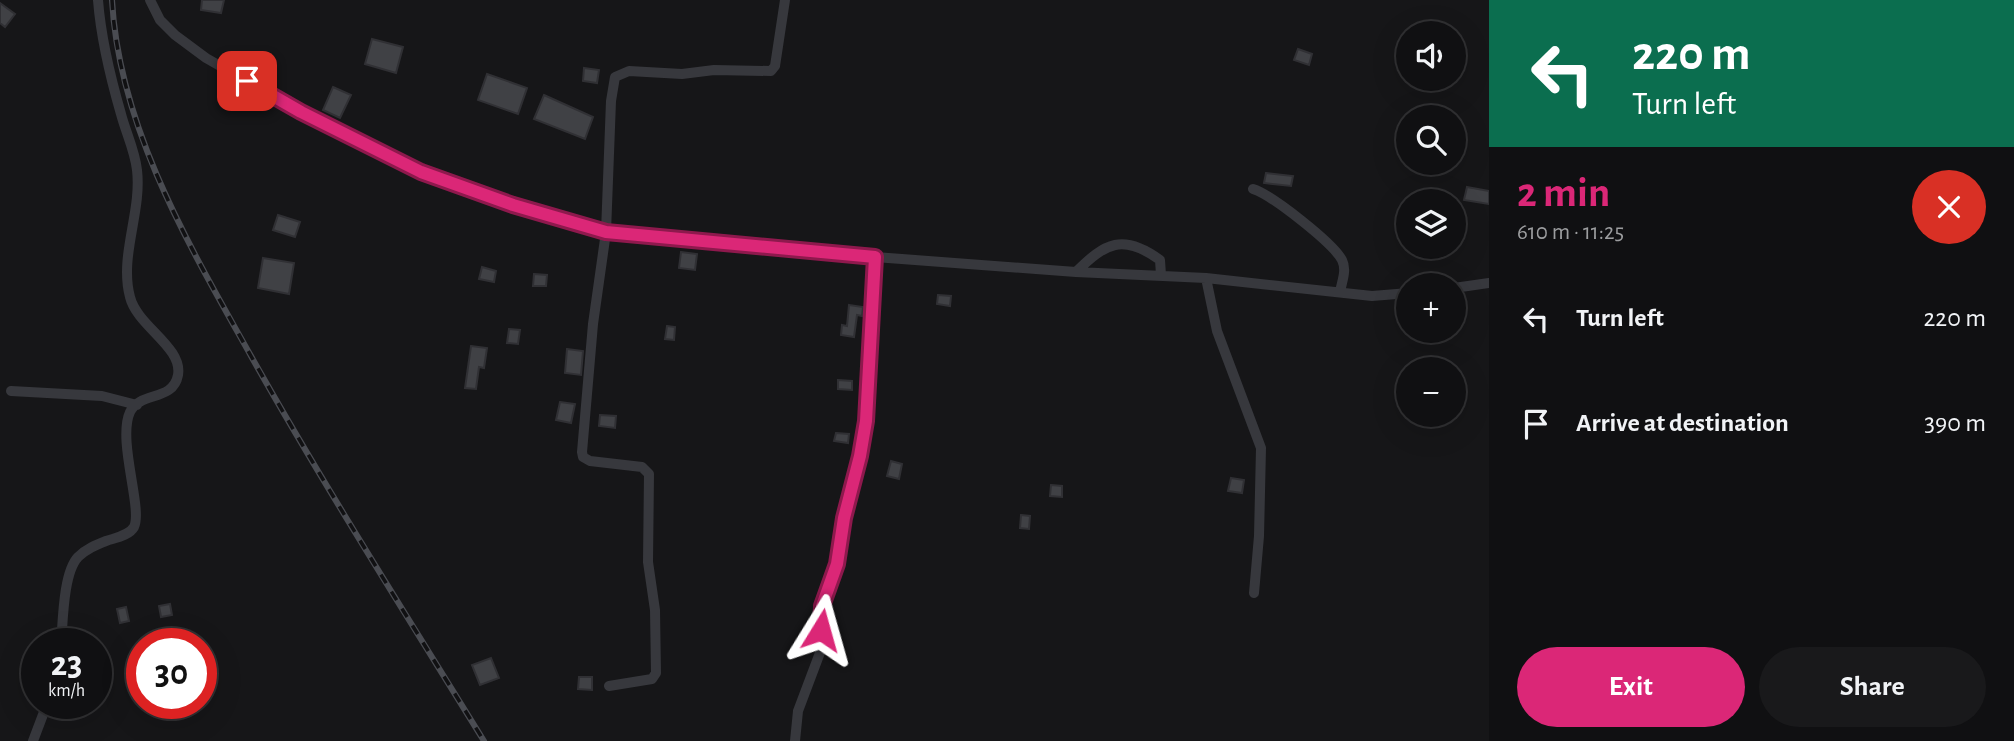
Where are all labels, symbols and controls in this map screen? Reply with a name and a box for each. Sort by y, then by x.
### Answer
map controls [1396,21,1466,427]
button: sound [1396,21,1466,91]
icon: left [1517,28,1608,119]
text: 220 m [1632,30,1751,79]
pin [217,51,277,111]
icon: arrive [228,62,266,100]
text: Turn left [1632,88,1736,120]
button: search [1396,105,1466,175]
button: close [1912,170,1986,244]
text: 2 min [1517,172,1610,214]
button: layers [1396,189,1466,259]
text: 610 m · 11:25 [1517,221,1624,244]
button: + [1396,273,1466,343]
icon: left [1517,300,1555,338]
text: Turn left [1576,305,1664,331]
text: 220 m [1924,305,1986,331]
button: − [1396,357,1466,427]
icon: arrive [1517,405,1555,443]
text: Arrive at destination [1576,410,1789,436]
text: 390 m [1924,410,1986,436]
position arrow [784,593,858,667]
speed limit sign: 30 [126,628,217,719]
text: 23 [51,647,82,682]
button: Exit [1517,647,1745,727]
button: Share [1759,647,1986,727]
text: km/h [48,682,85,700]

